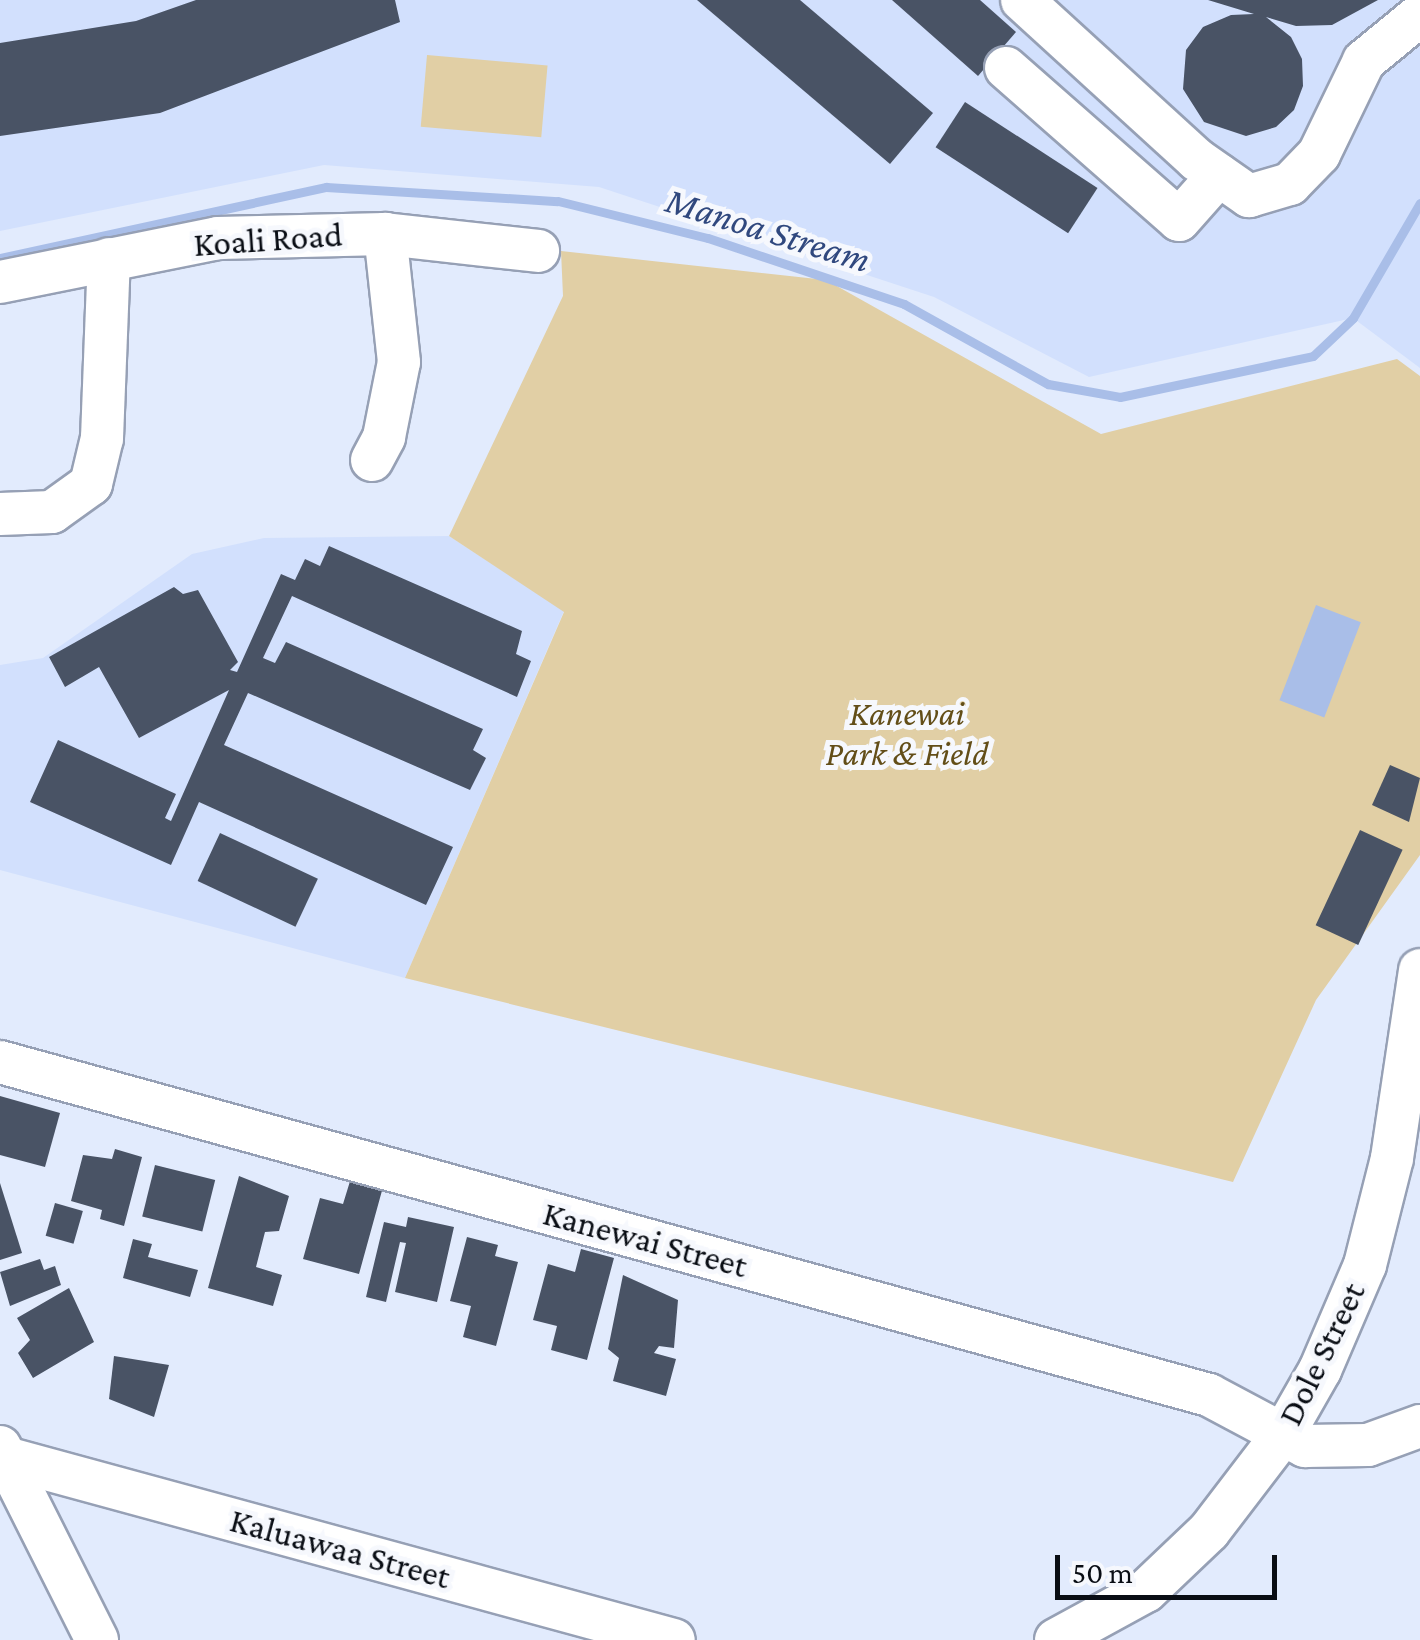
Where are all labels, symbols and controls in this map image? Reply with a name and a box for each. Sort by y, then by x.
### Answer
water label: Manoa Stream [660,177,876,283]
street label: Koali Road [192,214,344,266]
park label: Kanewai Park & Field [826,693,988,775]
street label: Kanewai Street [538,1193,752,1287]
street label: Dole Street [1269,1276,1375,1432]
street label: Kaluawaa Street [225,1499,455,1599]
scale bar [1060,1535,1282,1597]
text: 50 m [1072,1556,1133,1589]

